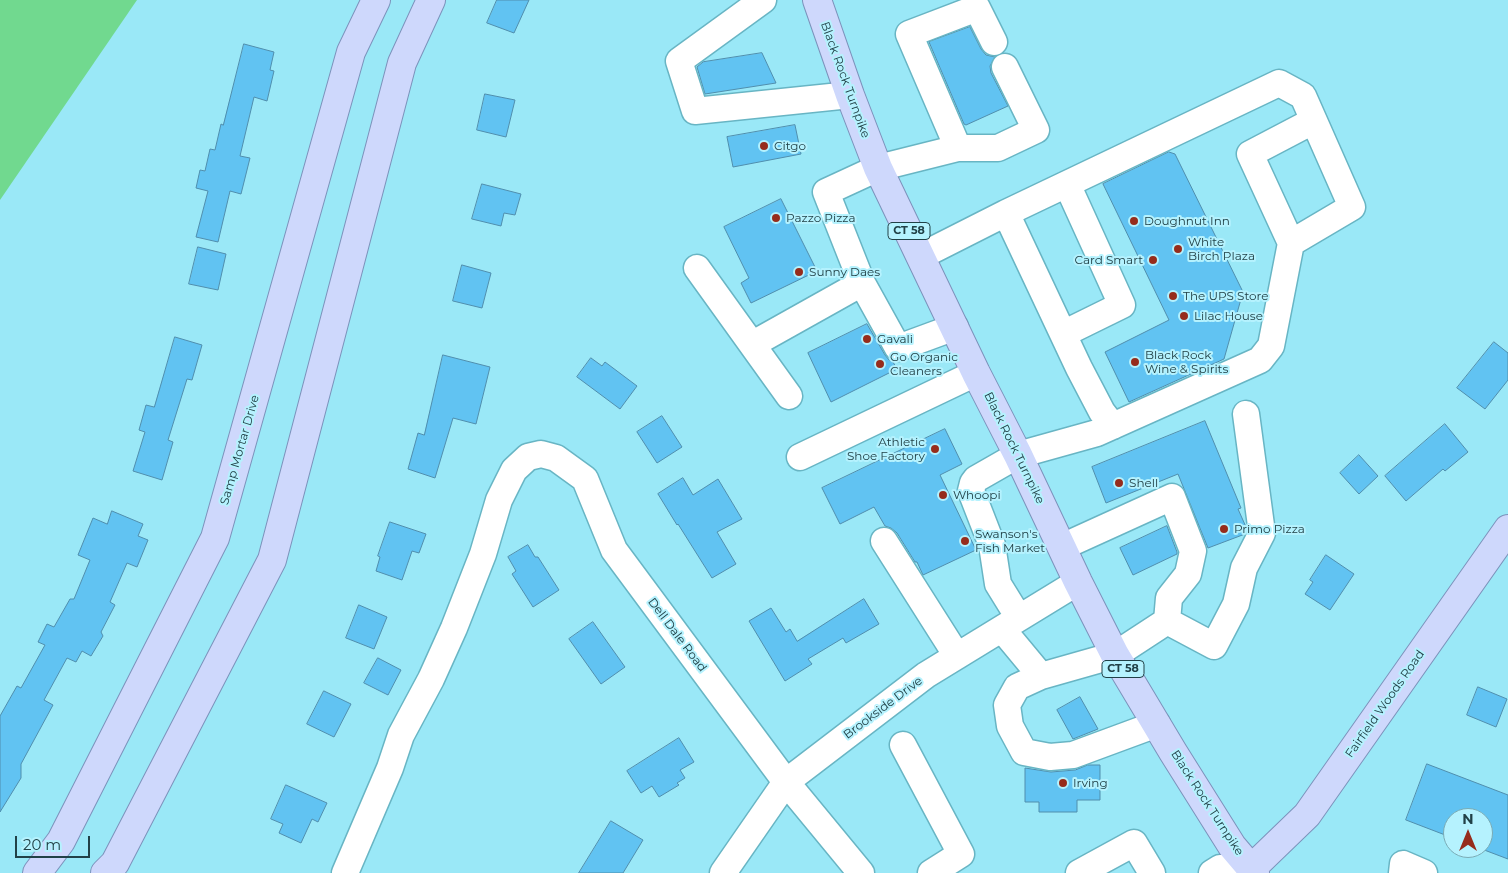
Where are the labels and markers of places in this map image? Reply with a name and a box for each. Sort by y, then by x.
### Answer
place label: Citgo [774,139,806,153]
marker: Citgo [758,140,770,152]
place label: Pazzo Pizza [786,211,856,225]
marker: Pazzo Pizza [770,212,782,224]
place label: Doughnut Inn [1144,214,1230,228]
marker: Doughnut Inn [1128,215,1140,227]
place label: White Birch Plaza [1188,235,1255,263]
marker: White Birch Plaza [1172,243,1184,255]
place label: Card Smart [1075,253,1143,267]
marker: Card Smart [1147,254,1159,266]
place label: Sunny Daes [809,265,880,279]
marker: Sunny Daes [793,266,805,278]
place label: The UPS Store [1183,289,1268,303]
marker: The UPS Store [1167,290,1179,302]
place label: Lilac House [1194,309,1263,323]
marker: Lilac House [1178,310,1190,322]
place label: Gavali [877,332,913,346]
marker: Gavali [861,333,873,345]
place label: Black Rock Wine & Spirits [1145,348,1228,376]
place label: Go Organic Cleaners [890,350,958,378]
marker: Black Rock Wine & Spirits [1129,356,1141,368]
marker: Go Organic Cleaners [874,358,886,370]
place label: Athletic Shoe Factory [847,435,925,463]
marker: Athletic Shoe Factory [929,443,941,455]
place label: Shell [1129,476,1158,490]
marker: Shell [1113,477,1125,489]
place label: Whoopi [953,488,1001,502]
marker: Whoopi [937,489,949,501]
place label: Primo Pizza [1234,522,1305,536]
marker: Primo Pizza [1218,523,1230,535]
place label: Swanson's Fish Market [975,527,1045,555]
marker: Swanson's Fish Market [959,535,971,547]
place label: Irving [1073,776,1108,790]
marker: Irving [1057,777,1069,789]

